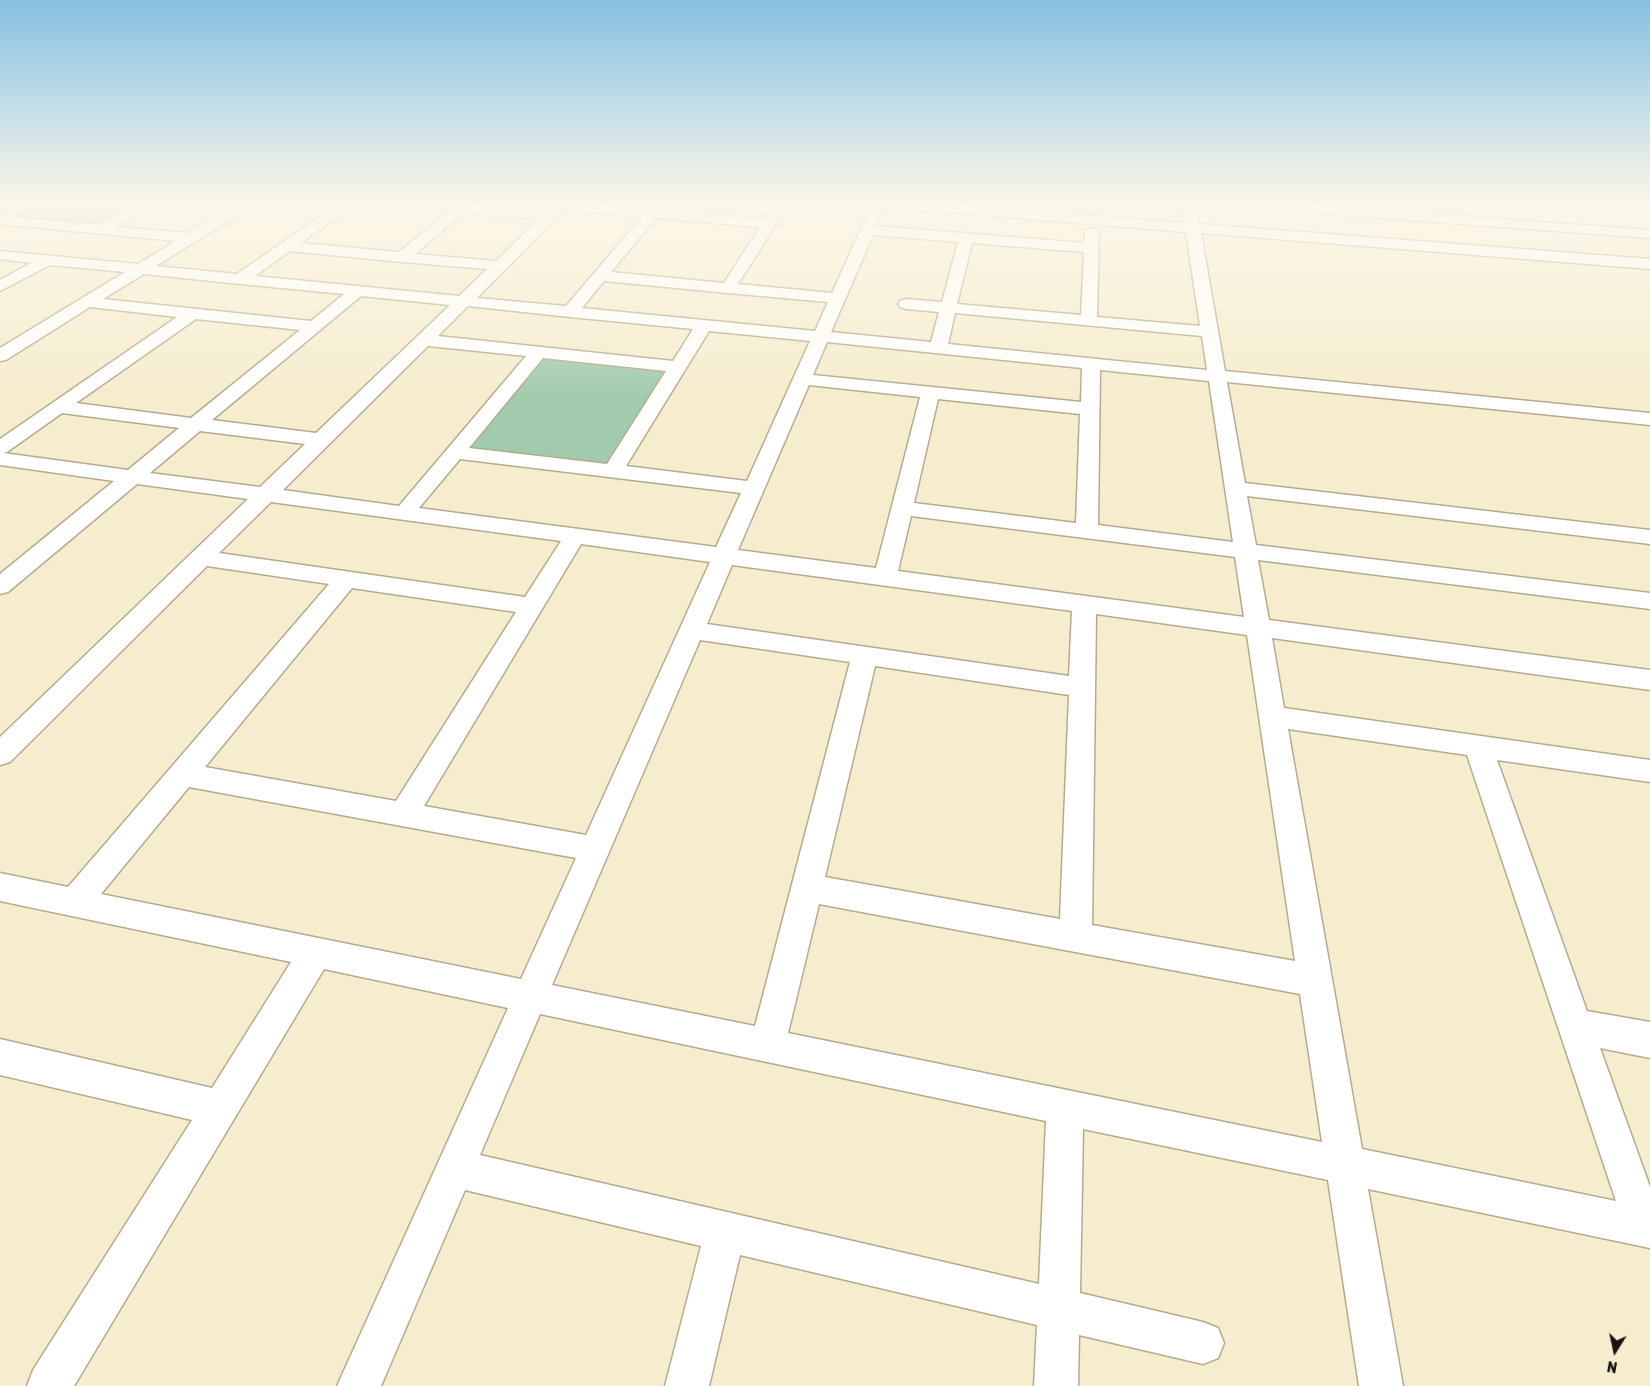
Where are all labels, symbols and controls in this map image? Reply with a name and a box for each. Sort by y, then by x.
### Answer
north arrow [1590,1326,1640,1376]
text: N [1606,1357,1619,1376]

